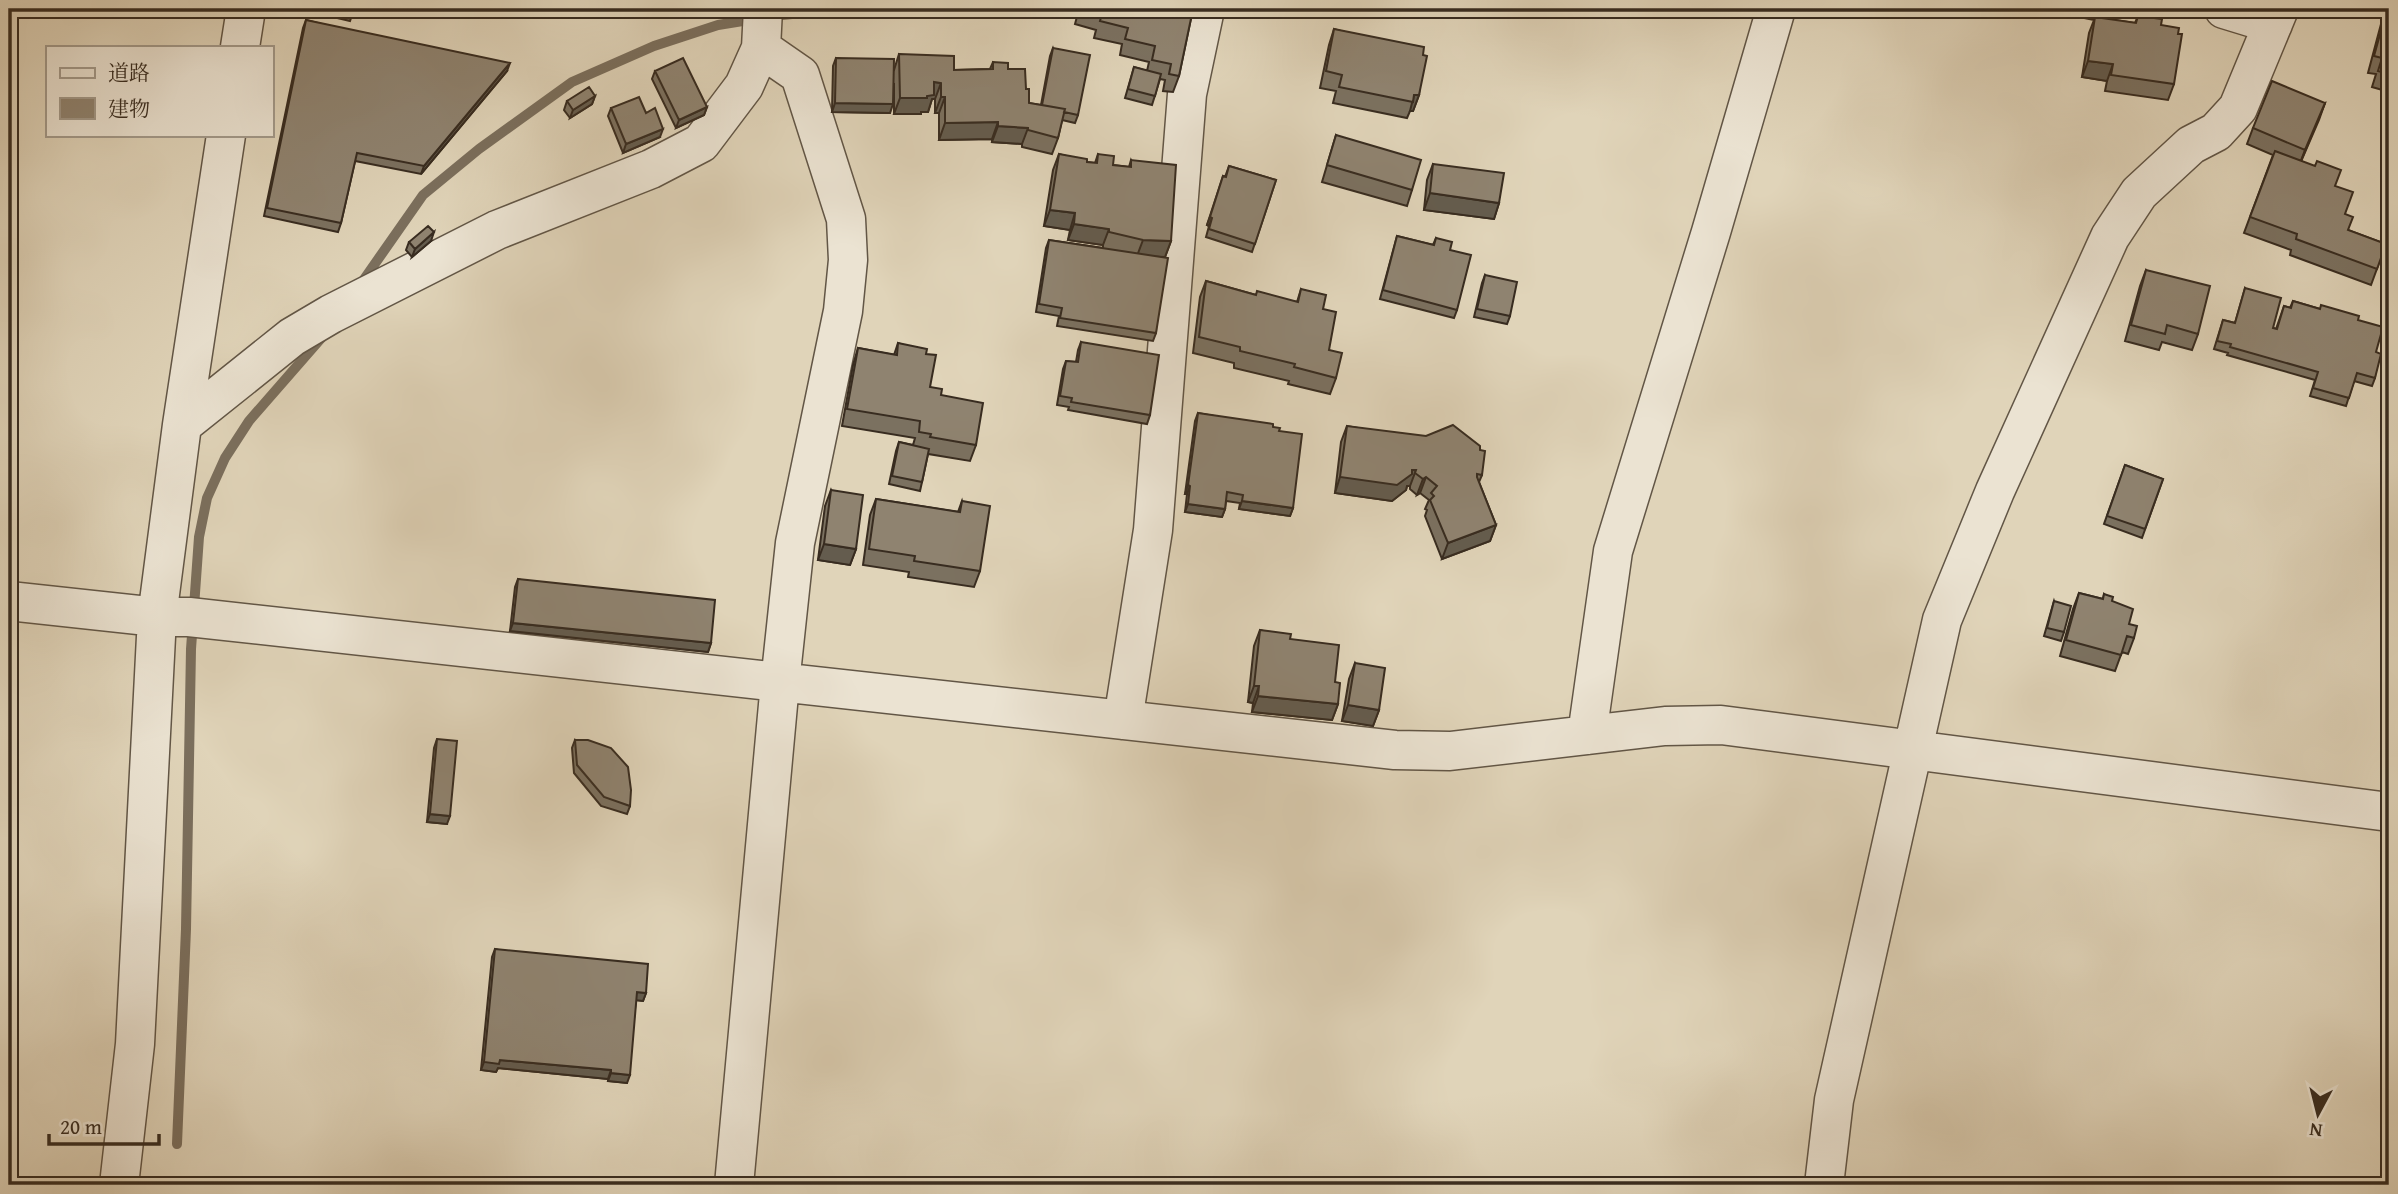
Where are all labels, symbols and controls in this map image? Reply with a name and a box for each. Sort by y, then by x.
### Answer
legend [46,46,273,136]
text: 道路 [108,57,150,88]
text: 建物 [108,93,150,124]
north arrow [2282,1078,2352,1148]
scale bar [49,1103,159,1147]
text: 20 m [60,1111,102,1142]
text: N [2308,1116,2324,1146]

